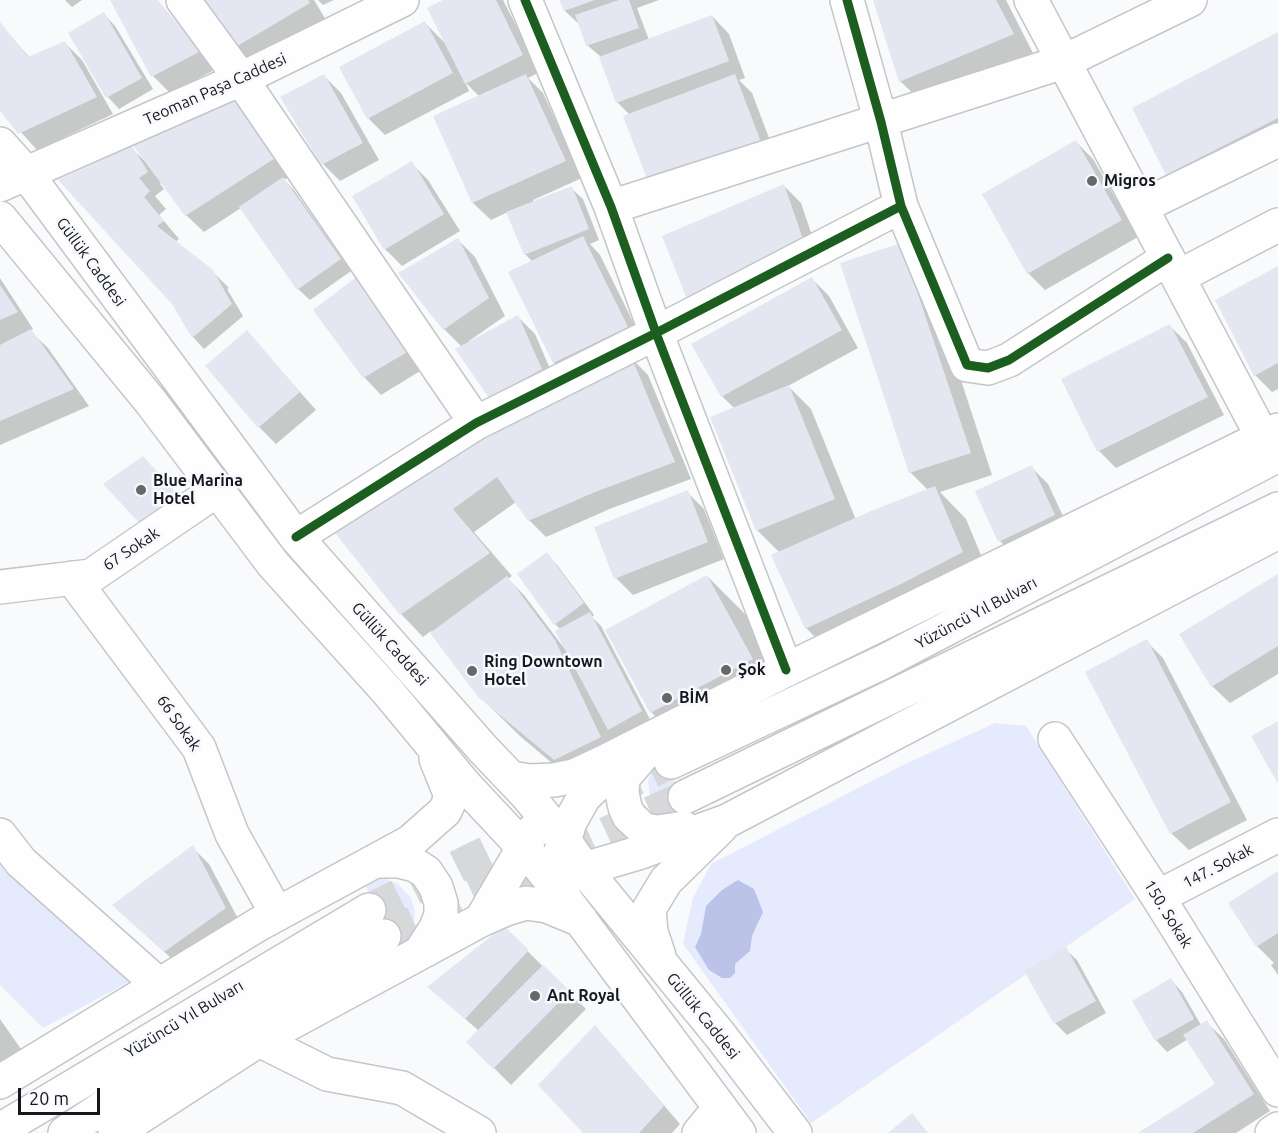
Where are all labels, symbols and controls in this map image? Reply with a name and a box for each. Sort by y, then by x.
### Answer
street label: Teoman Paşa Caddesi [141,49,289,129]
place label: Migros [1104,171,1156,191]
marker: Migros [1085,174,1099,188]
street label: Güllük Caddesi [52,214,130,310]
place label: Blue Marina Hotel [153,471,243,509]
marker: Blue Marina Hotel [134,483,148,497]
street label: 67 Sokak [99,523,163,575]
street label: Yüzüncü Yıl Bulvarı [912,573,1040,653]
street label: Güllük Caddesi [348,598,432,690]
place label: Ring Downtown Hotel [484,652,603,690]
place label: Şok [738,660,766,680]
marker: Şok [719,663,733,677]
marker: Ring Downtown Hotel [465,664,479,678]
place label: BİM [679,688,709,708]
street label: 66 Sokak [153,691,205,755]
marker: BİM [660,691,674,705]
street label: 147. Sokak [1180,839,1256,893]
street label: 150. Sokak [1140,876,1196,952]
street label: Güllük Caddesi [662,969,744,1063]
street label: Yüzüncü Yıl Bulvarı [121,976,247,1062]
place label: Ant Royal [547,986,620,1006]
marker: Ant Royal [528,989,542,1003]
scale bar [21,1076,104,1114]
text: 20 m [29,1088,69,1108]

